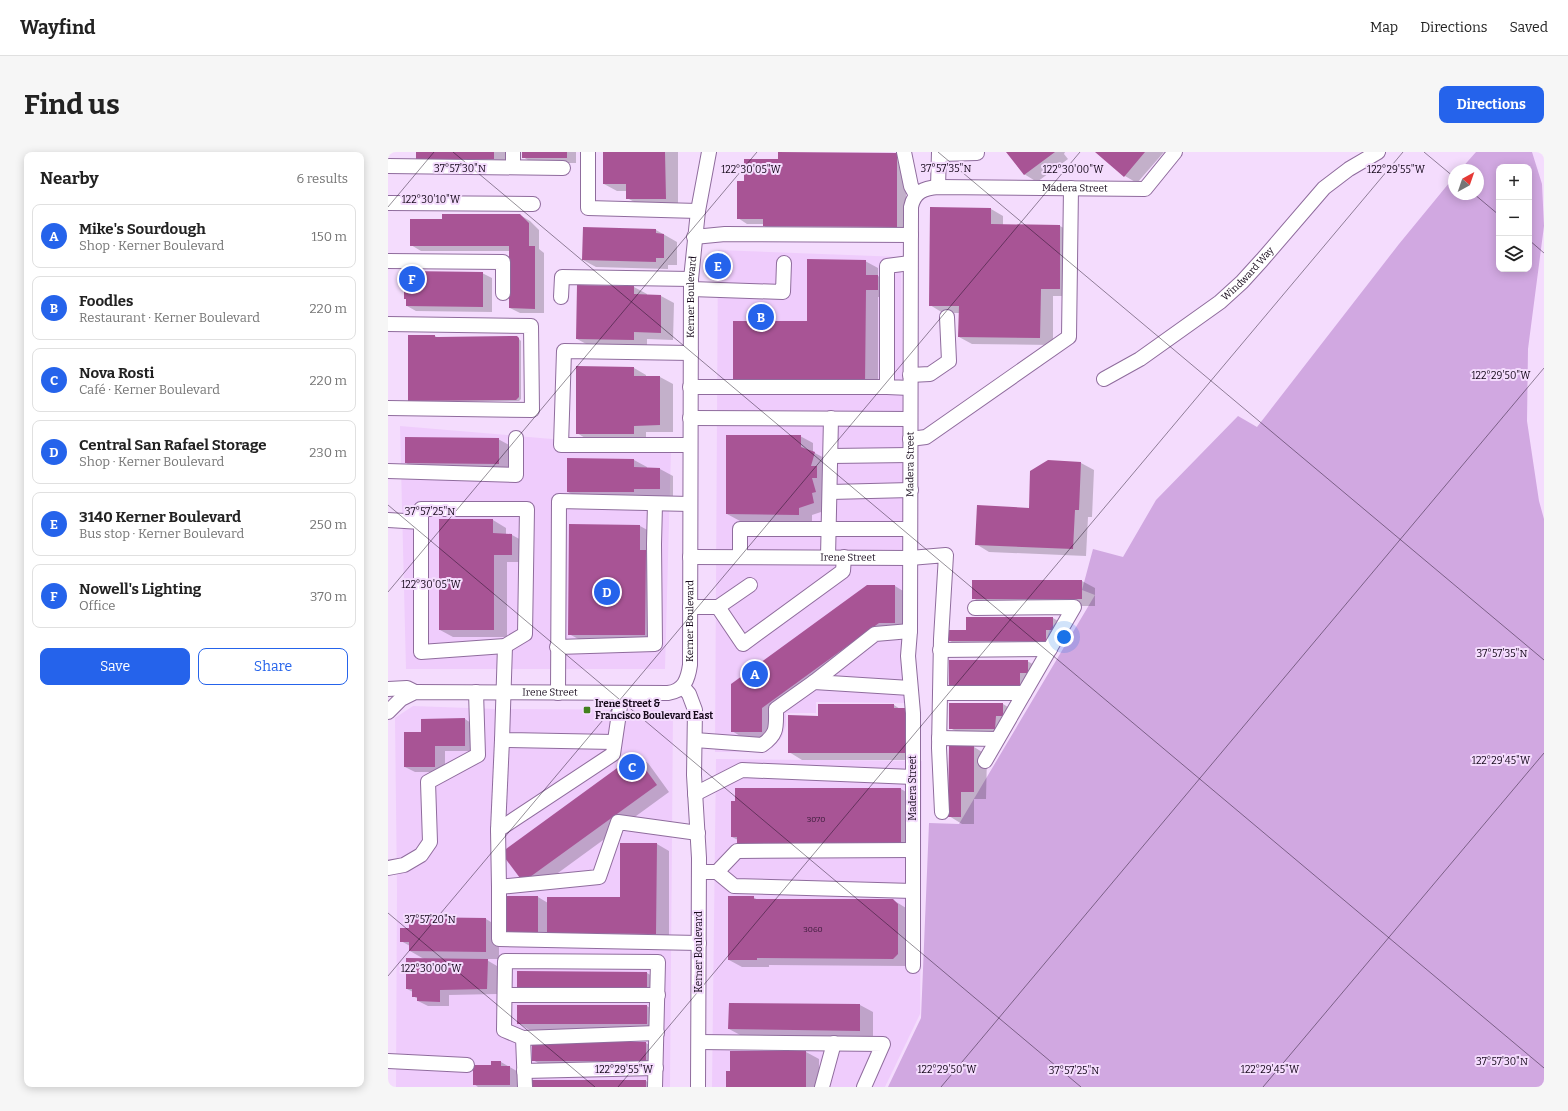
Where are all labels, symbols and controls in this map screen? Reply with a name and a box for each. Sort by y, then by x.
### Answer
text: Wayfind [20,16,96,39]
text: Map [1370,19,1398,36]
text: Directions [1420,19,1488,36]
text: Saved [1510,19,1548,36]
button: Directions [1439,86,1544,123]
text: Find us [24,88,120,121]
text: 37°57'30"N [434,163,486,175]
text: 37°57'35"N [921,163,971,175]
text: 122°30'05"W [721,164,782,176]
text: 122°30'00"W [1043,164,1104,176]
text: 122°29'55"W [1367,164,1426,176]
north arrow [1448,164,1484,200]
map controls [1496,164,1532,272]
button: + [1496,164,1532,200]
text: Nearby [40,168,99,189]
text: 6 results [296,171,348,186]
street label: Madera Street [1042,182,1108,195]
text: 122°30'10"W [402,194,461,206]
button: − [1496,200,1532,236]
text: Mike's Sourdough [79,220,206,238]
text: A [49,229,59,244]
text: 150 m [311,229,347,244]
button: layers [1496,236,1532,272]
text: Shop · Kerner Boulevard [79,238,224,253]
street label: Windward Way [1219,244,1277,303]
pin: E [705,251,731,281]
street label: Kerner Boulevard [685,255,699,338]
pin: F [399,264,425,294]
text: Foodles [79,292,133,310]
text: B [50,301,58,316]
text: 220 m [310,301,347,316]
pin: B [748,302,774,332]
text: Restaurant · Kerner Boulevard [79,310,260,325]
text: Nova Rosti [79,364,154,382]
text: 122°29'50"W [1472,370,1531,382]
text: C [50,373,58,388]
text: 220 m [310,373,347,388]
text: Café · Kerner Boulevard [79,382,220,397]
street label: Madera Street [904,431,916,497]
text: Central San Rafael Storage [79,436,267,454]
text: D [49,445,59,460]
text: 230 m [309,445,347,460]
text: Shop · Kerner Boulevard [79,454,224,469]
text: 37°57'25"N [405,506,455,518]
text: 3140 Kerner Boulevard [79,508,241,526]
text: E [50,517,58,532]
text: 250 m [310,517,347,532]
text: Bus stop · Kerner Boulevard [79,526,244,541]
street label: Irene Street [820,552,876,564]
pin: D [594,577,620,607]
text: 122°30'05"W [401,579,462,591]
text: Nowell's Lighting [79,580,201,598]
street label: Kerner Boulevard [684,580,696,662]
text: F [50,589,58,604]
text: 370 m [310,589,347,604]
text: Office [79,598,115,613]
your location [1054,627,1074,647]
button: Save [40,648,190,685]
button: Share [198,648,348,685]
text: 37°57'35"N [1477,648,1527,660]
pin: A [742,659,768,689]
street label: Irene Street [522,686,578,699]
place label: Irene Street & Francisco Boulevard East [595,698,713,722]
marker: Irene Street & Francisco Boulevard East [582,705,592,715]
pin: C [619,752,645,782]
street label: Madera Street [907,755,919,821]
text: 122°29'45"W [1472,755,1531,767]
house number: 3070 [807,815,825,824]
street label: Kerner Boulevard [693,911,705,993]
text: 37°57'20"N [404,914,456,926]
house number: 3060 [803,925,823,934]
text: 122°30'00"W [401,963,462,975]
text: 37°57'30"N [1476,1056,1528,1068]
text: 122°29'55"W [595,1064,654,1076]
text: 122°29'50"W [918,1064,977,1076]
text: 122°29'45"W [1241,1064,1300,1076]
text: 37°57'25"N [1049,1065,1099,1077]

